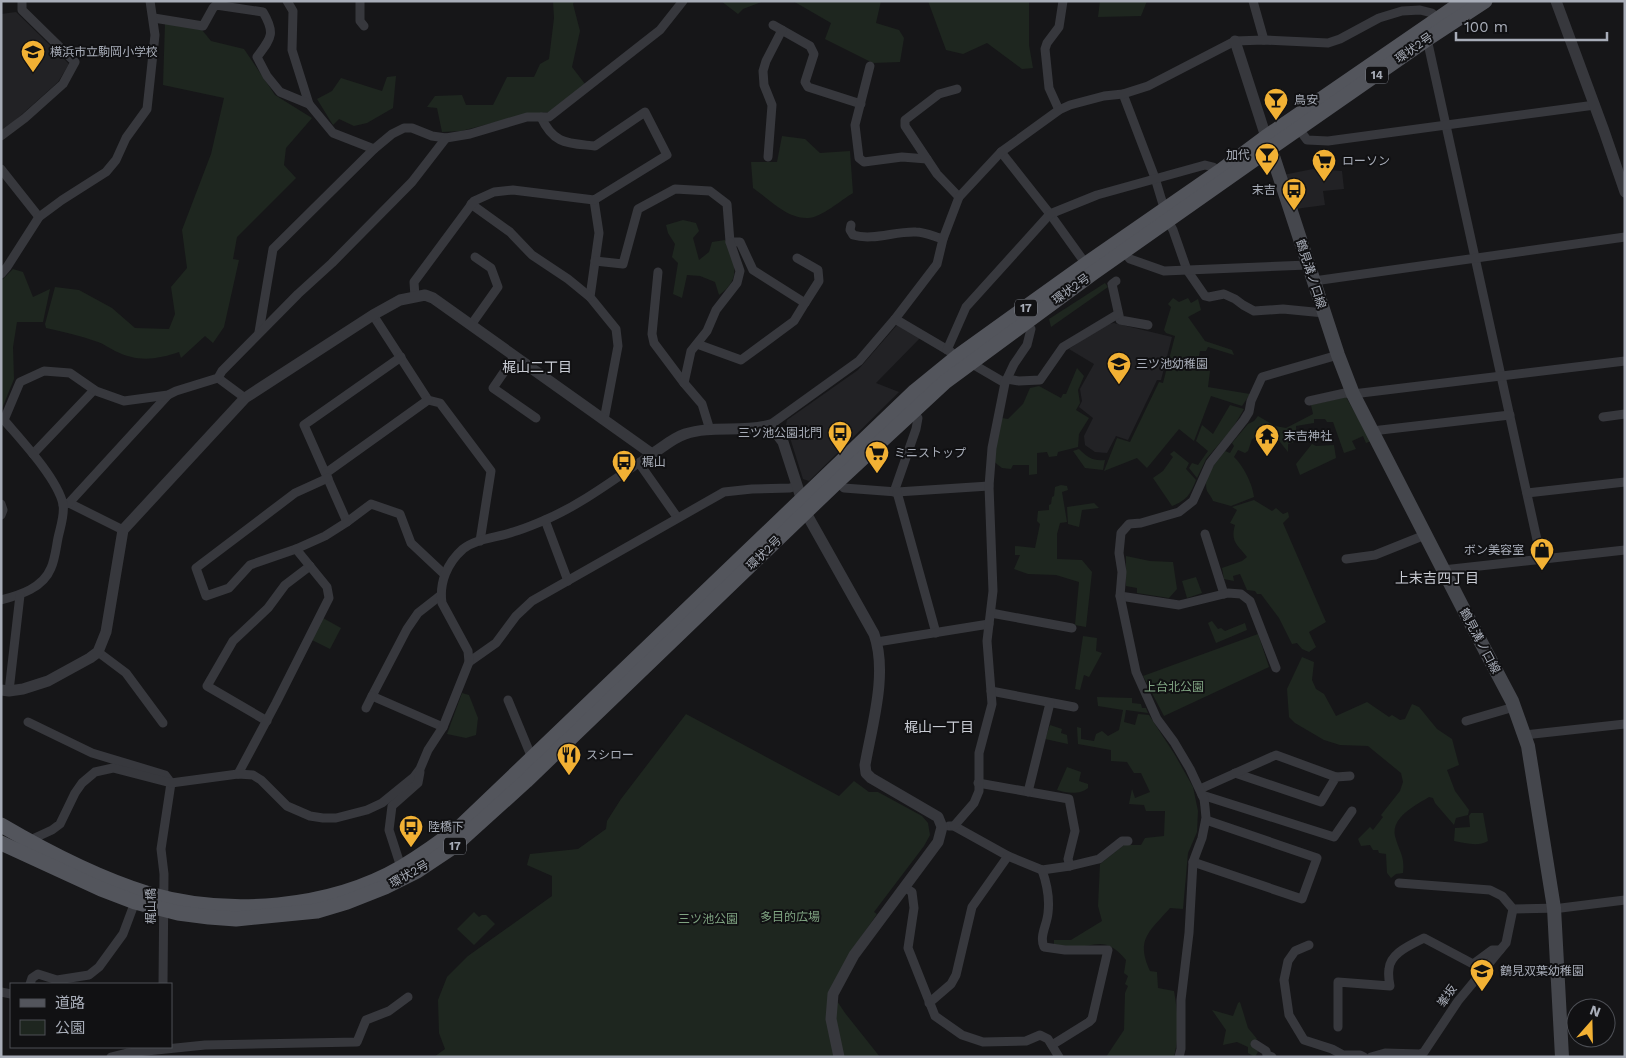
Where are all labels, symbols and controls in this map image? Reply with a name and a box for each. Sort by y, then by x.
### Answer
scale bar [1456,10,1607,42]
text: 100 m [1464,18,1508,36]
street label: 環状2号 [1392,30,1436,66]
school or university icon: 横浜市立駒岡小学校 [20,39,46,73]
place label: 横浜市立駒岡小学校 [50,45,158,59]
road number: 14 [1366,66,1388,84]
bar icon: 鳥安 [1263,87,1289,121]
place label: 鳥安 [1294,93,1318,107]
bar icon: 加代 [1254,142,1280,176]
place label: 加代 [1226,148,1250,162]
supermarket icon: ローソン [1311,148,1337,182]
place label: ローソン [1342,154,1390,168]
bus stop icon: 末吉 [1281,177,1307,211]
place label: 末吉 [1252,183,1276,197]
street label: 鶴見溝ノ口線 [1293,238,1329,310]
street label: 環状2号 [1049,271,1093,307]
road number: 17 [1015,300,1037,316]
school or university icon: 三ツ池幼稚園 [1106,351,1132,385]
place label: 三ツ池幼稚園 [1136,357,1208,371]
district label: 梶山二丁目 [502,359,572,375]
bus stop icon: 三ツ池公園北門 [827,420,853,454]
temple icon: 末吉神社 [1254,423,1280,457]
place label: 三ツ池公園北門 [738,426,822,440]
place label: 末吉神社 [1284,429,1332,443]
supermarket icon: ミニストップ [864,440,890,474]
place label: ミニストップ [894,446,966,460]
bus stop icon: 梶山 [611,449,637,483]
place label: 梶山 [642,455,666,469]
street label: 環状2号 [744,533,784,573]
shop icon: ボン美容室 [1529,537,1555,571]
place label: ボン美容室 [1464,543,1524,557]
district label: 上末吉四丁目 [1395,570,1479,586]
street label: 鶴見溝ノ口線 [1457,606,1503,676]
park label: 上台北公園 [1144,680,1204,694]
district label: 梶山一丁目 [904,719,974,735]
restaurant icon: スシロー [556,742,582,776]
place label: スシロー [586,748,634,762]
bus stop icon: 陸橋下 [398,814,424,848]
place label: 陸橋下 [428,820,464,834]
road number: 17 [444,838,466,854]
street label: 環状2号 [387,857,431,891]
street label: 梶山橋 [144,888,158,924]
park label: 多目的広場 [760,910,820,924]
park label: 三ツ池公園 [678,912,738,926]
school or university icon: 鶴見双葉幼稚園 [1469,958,1495,992]
place label: 鶴見双葉幼稚園 [1500,964,1584,978]
street label: 峯坂 [1434,982,1460,1010]
legend [10,983,172,1048]
text: 道路 [55,994,85,1012]
north arrow [1566,998,1616,1048]
text: N [1588,1001,1603,1020]
text: 公園 [55,1019,85,1037]

